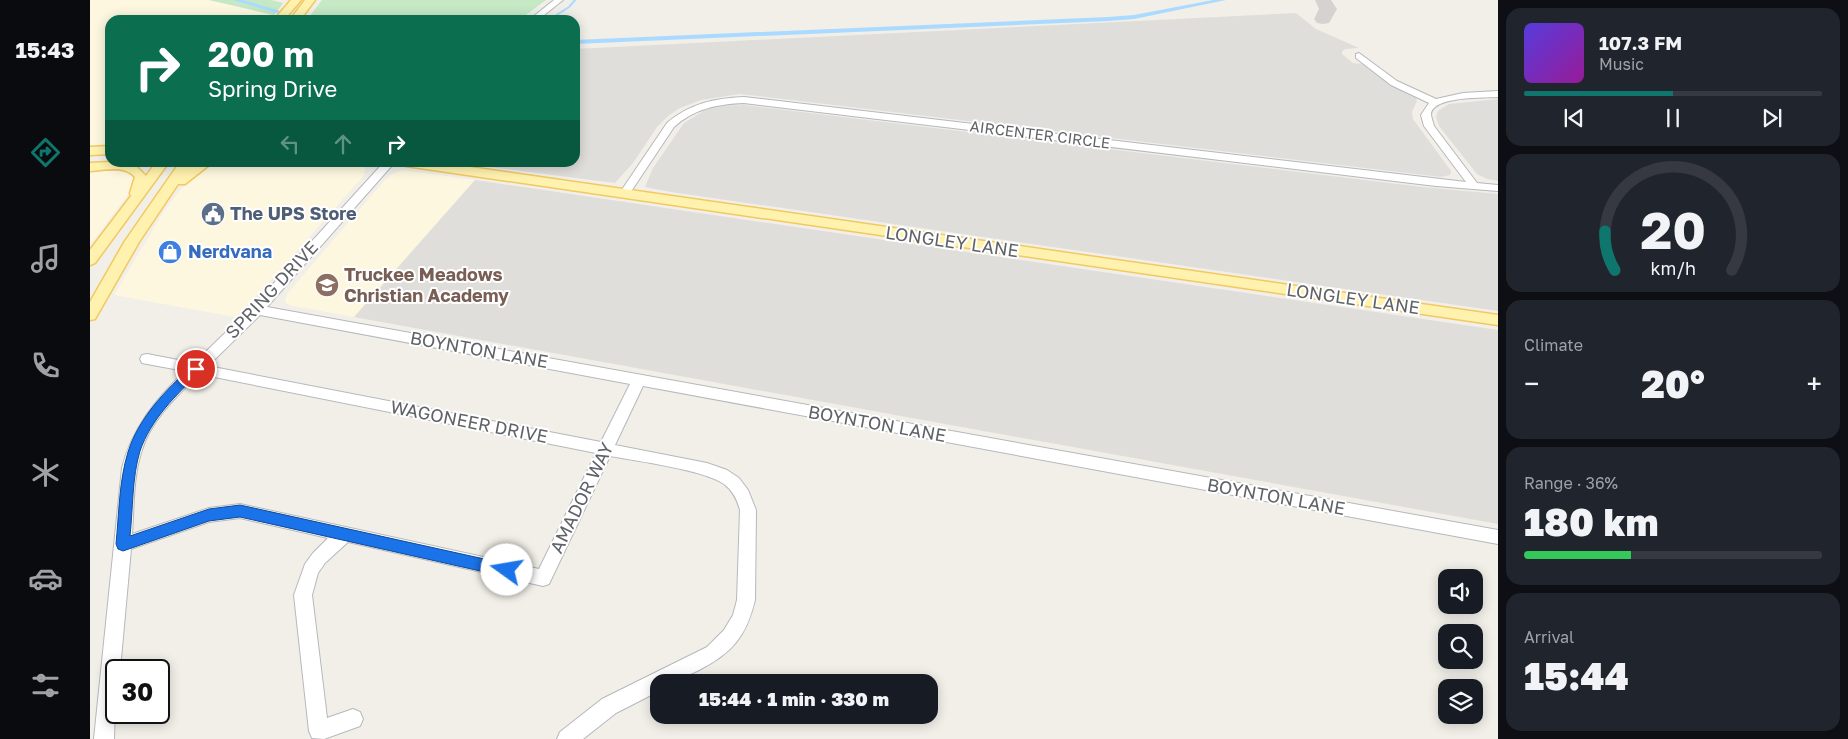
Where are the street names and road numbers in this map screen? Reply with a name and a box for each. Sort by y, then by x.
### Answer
street label: AIRCENTER CIRCLE [969,116,1111,152]
street label: LONGLEY LANE [884,221,1020,261]
street label: SPRING DRIVE [220,236,322,343]
street label: LONGLEY LANE [1285,278,1421,318]
street label: BOYNTON LANE [408,326,550,372]
street label: WAGONEER DRIVE [389,395,550,447]
street label: BOYNTON LANE [806,400,948,446]
street label: AMADOR WAY [545,438,618,556]
street label: BOYNTON LANE [1205,473,1347,519]

